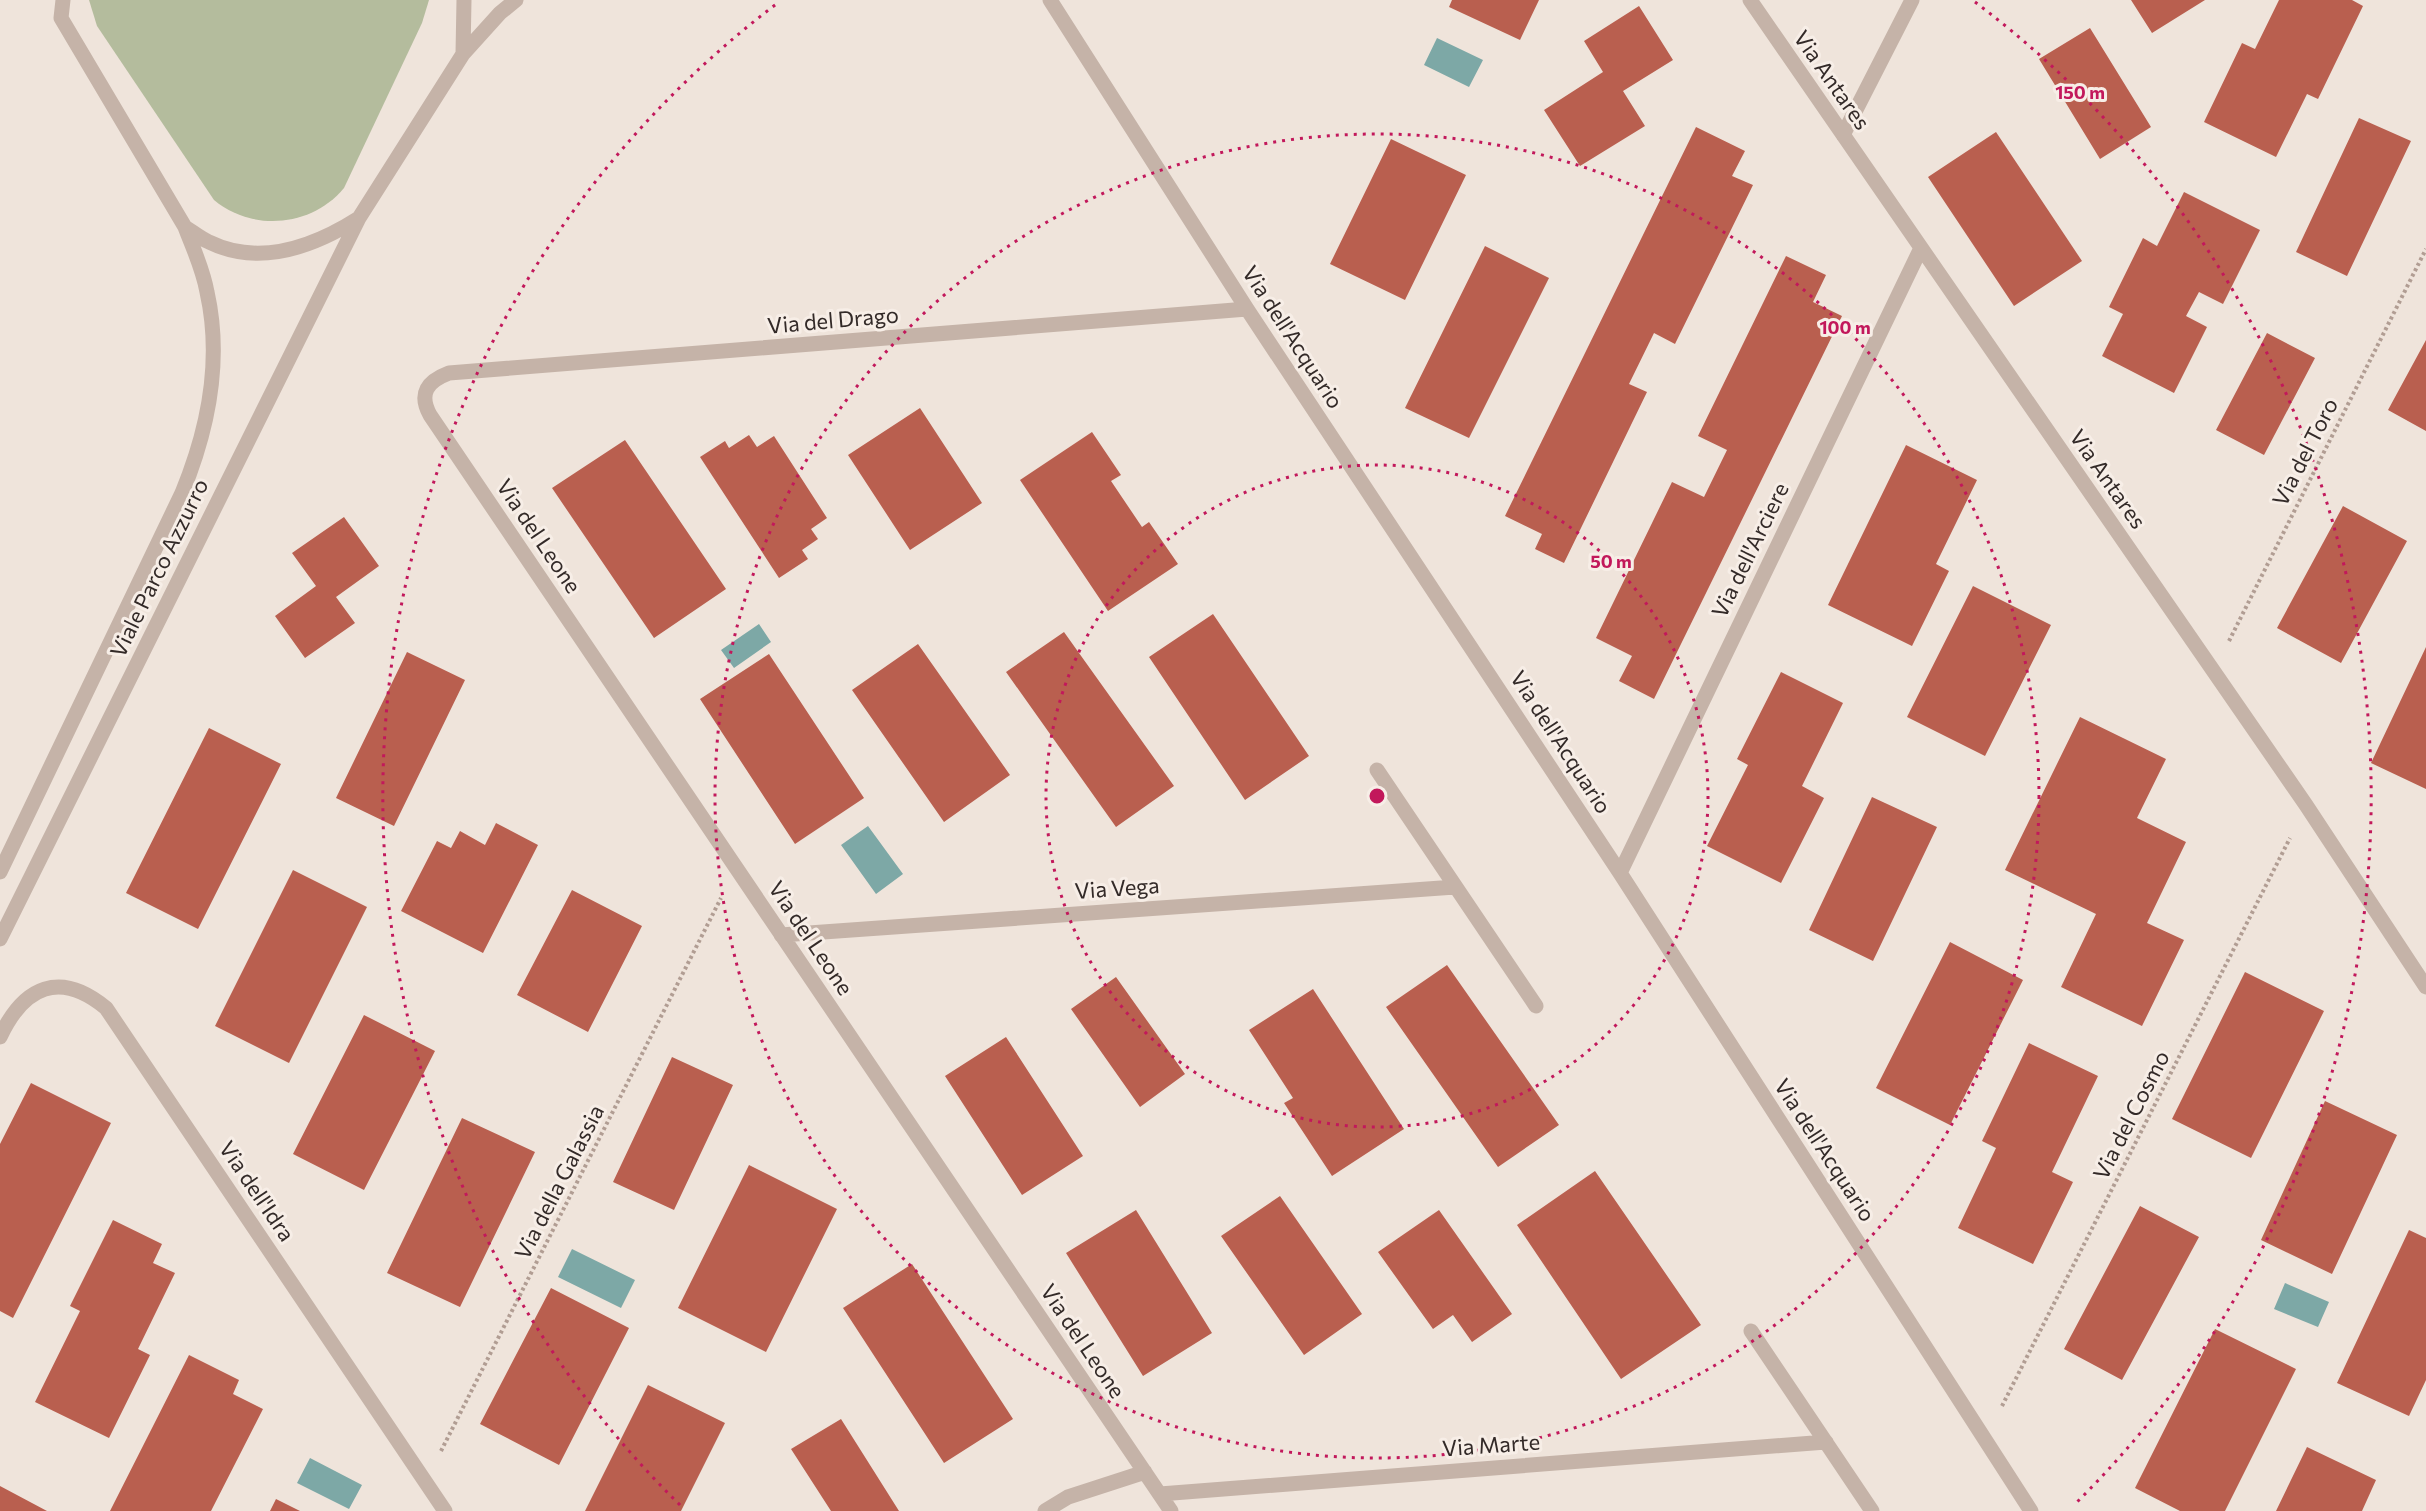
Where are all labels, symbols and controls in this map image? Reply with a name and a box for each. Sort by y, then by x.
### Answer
street label: Via Antares [1788,25,1876,134]
text: 150 m [2055,81,2105,103]
street label: Via dell'Acquario [1237,260,1350,413]
street label: Via del Drago [766,300,900,339]
text: 100 m [1819,316,1871,338]
street label: Via del Toro [2266,393,2343,510]
street label: Via Antares [2064,424,2152,533]
street label: Via del Leone [491,473,588,598]
street label: Viale Parco Azzurro [104,474,213,661]
street label: Via dell'Arciere [1705,478,1794,622]
text: 50 m [1590,550,1632,572]
street label: Via dell'Acquario [1505,665,1618,818]
centre of rings [1367,786,1387,806]
street label: Via Vega [1074,871,1160,904]
street label: Via del Leone [763,875,860,1000]
street label: Via del Cosmo [2087,1046,2175,1184]
street label: Via dell'Acquario [1769,1073,1882,1226]
street label: Via della Galassia [508,1100,609,1263]
street label: Via dell'Idra [214,1135,301,1246]
street label: Via del Leone [1035,1278,1132,1403]
street label: Via Marte [1441,1428,1541,1461]

